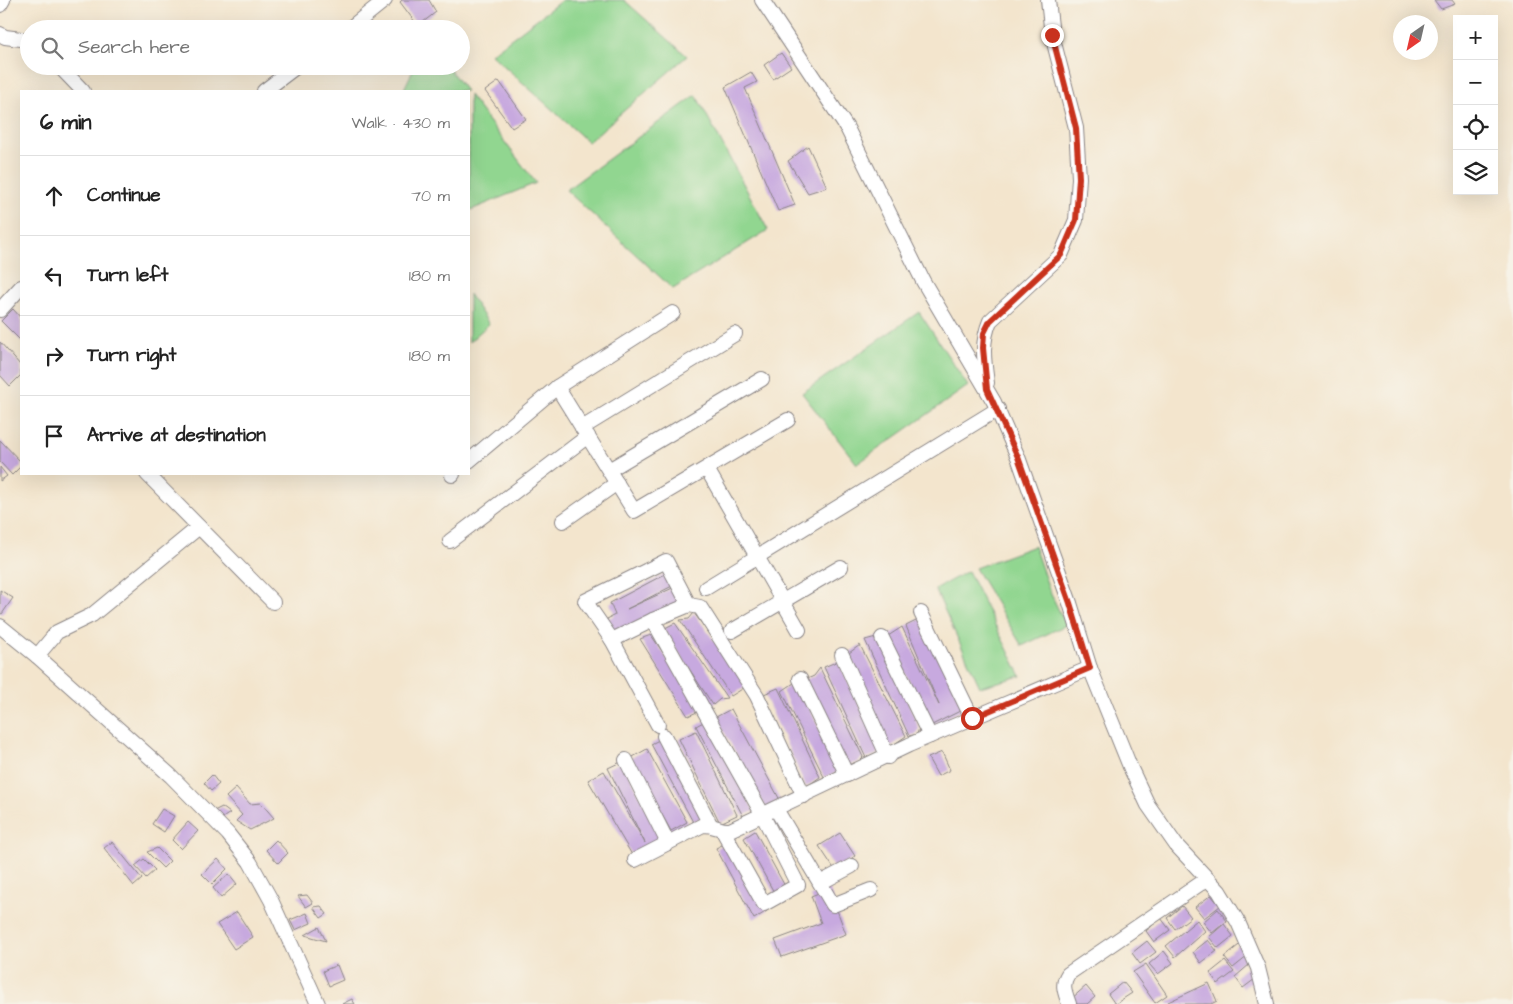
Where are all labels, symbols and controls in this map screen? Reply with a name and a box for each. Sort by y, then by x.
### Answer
north arrow [1393,15,1438,60]
map controls [1453,15,1498,195]
button: + [1453,15,1498,60]
search box [20,20,470,75]
route end [1041,24,1064,47]
icon: search [38,34,66,62]
text: Search here [78,34,190,61]
button: − [1453,60,1498,105]
button: locate [1453,105,1498,150]
text: 6 min [40,108,92,137]
text: Walk · 430 m [351,112,450,134]
button: layers [1453,150,1498,195]
icon: ahead [40,182,68,210]
text: Continue [87,182,161,209]
text: 70 m [411,185,450,207]
icon: left [40,262,68,290]
text: Turn left [87,262,168,289]
text: 180 m [409,265,450,287]
icon: right [40,342,68,370]
text: Turn right [87,342,176,369]
text: 180 m [409,345,450,367]
icon: arrive [40,422,68,450]
text: Arrive at destination [87,422,266,449]
route start [961,707,984,730]

